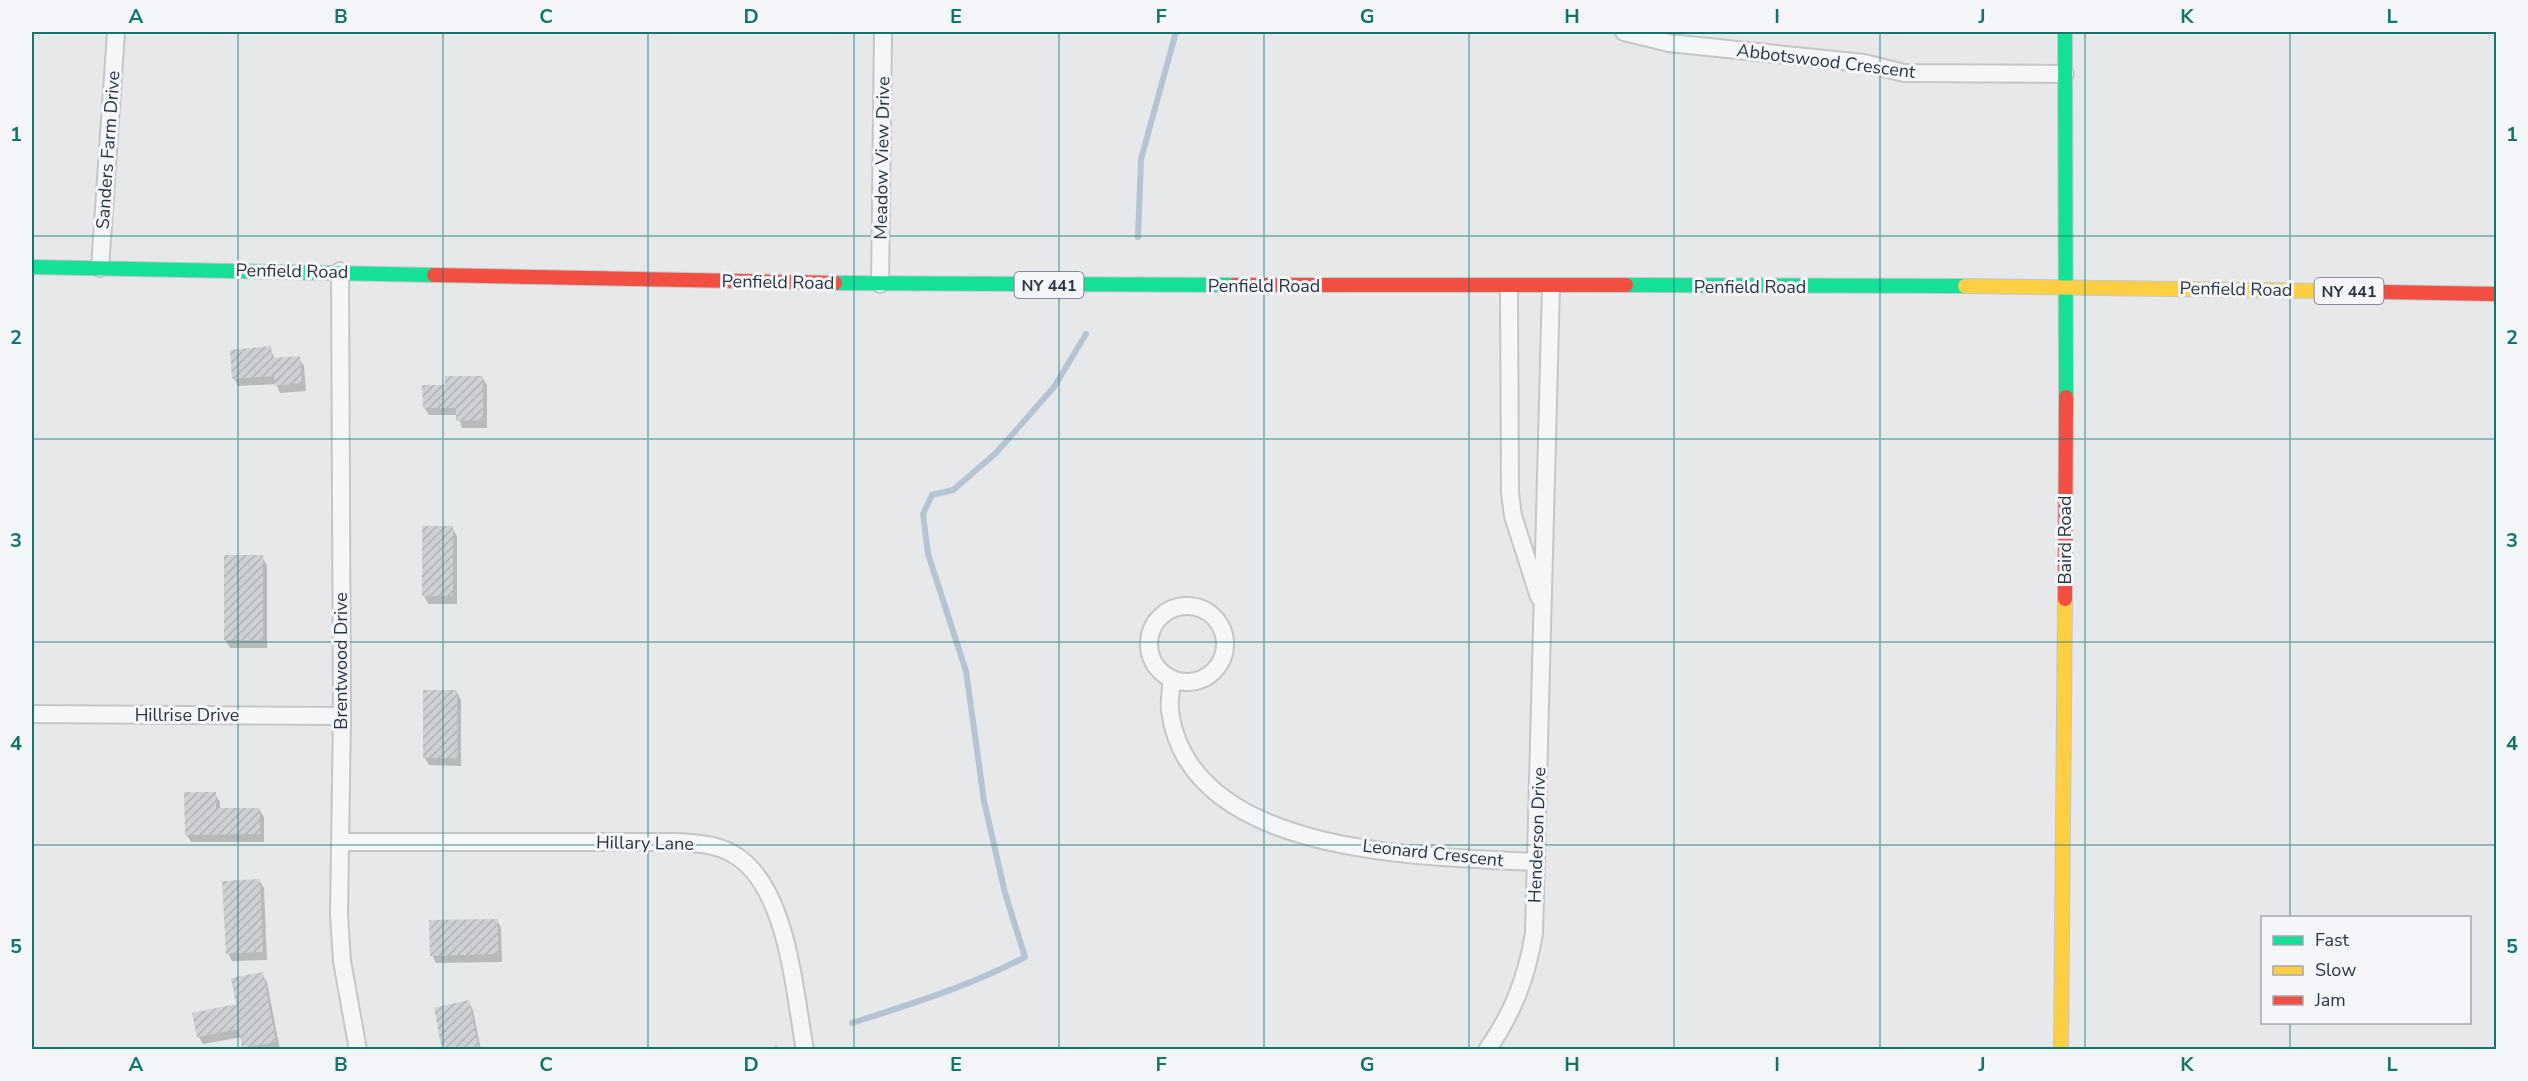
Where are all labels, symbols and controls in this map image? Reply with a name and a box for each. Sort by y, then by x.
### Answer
text: A [129,3,144,30]
text: B [334,3,348,30]
text: C [539,3,553,30]
text: D [743,3,759,30]
text: E [950,3,962,30]
text: F [1155,3,1167,30]
text: G [1360,3,1374,30]
text: H [1564,3,1580,30]
text: I [1774,3,1780,30]
text: J [1977,3,1986,30]
text: K [2180,3,2194,30]
text: L [2386,3,2398,30]
street label: Abbotswood Crescent [1735,38,1917,84]
street label: Sanders Farm Drive [90,70,126,230]
street label: Meadow View Drive [869,76,895,240]
text: 1 [10,121,22,148]
text: 1 [2506,121,2518,148]
street label: Penfield Road [235,258,349,284]
street label: Penfield Road [721,269,835,295]
road number: NY 441 [1014,272,1084,298]
street label: Penfield Road [1208,274,1320,298]
street label: Penfield Road [1694,275,1806,299]
street label: Penfield Road [2179,276,2293,302]
road number: NY 441 [2314,278,2384,304]
text: 2 [10,324,22,351]
text: 2 [2506,324,2518,351]
street label: Baird Road [2053,495,2077,585]
text: 3 [10,527,22,554]
text: 3 [2506,527,2518,554]
street label: Brentwood Drive [329,592,353,730]
street label: Hillrise Drive [135,703,239,727]
text: 4 [10,730,22,757]
text: 4 [2506,730,2518,757]
street label: Henderson Drive [1523,767,1551,903]
street label: Hillary Lane [596,830,694,856]
street label: Leonard Crescent [1361,834,1505,872]
legend [2261,916,2471,1024]
text: Fast [2315,928,2350,952]
text: 5 [10,933,22,960]
text: 5 [2506,933,2518,960]
text: Slow [2315,958,2356,982]
text: Jam [2314,988,2346,1012]
text: A [129,1051,144,1078]
text: B [334,1051,348,1078]
text: C [539,1051,553,1078]
text: D [743,1051,759,1078]
text: E [950,1051,962,1078]
text: F [1155,1051,1167,1078]
text: G [1360,1051,1374,1078]
text: H [1564,1051,1580,1078]
text: I [1774,1051,1780,1078]
text: J [1977,1051,1986,1078]
text: K [2180,1051,2194,1078]
text: L [2386,1051,2398,1078]

